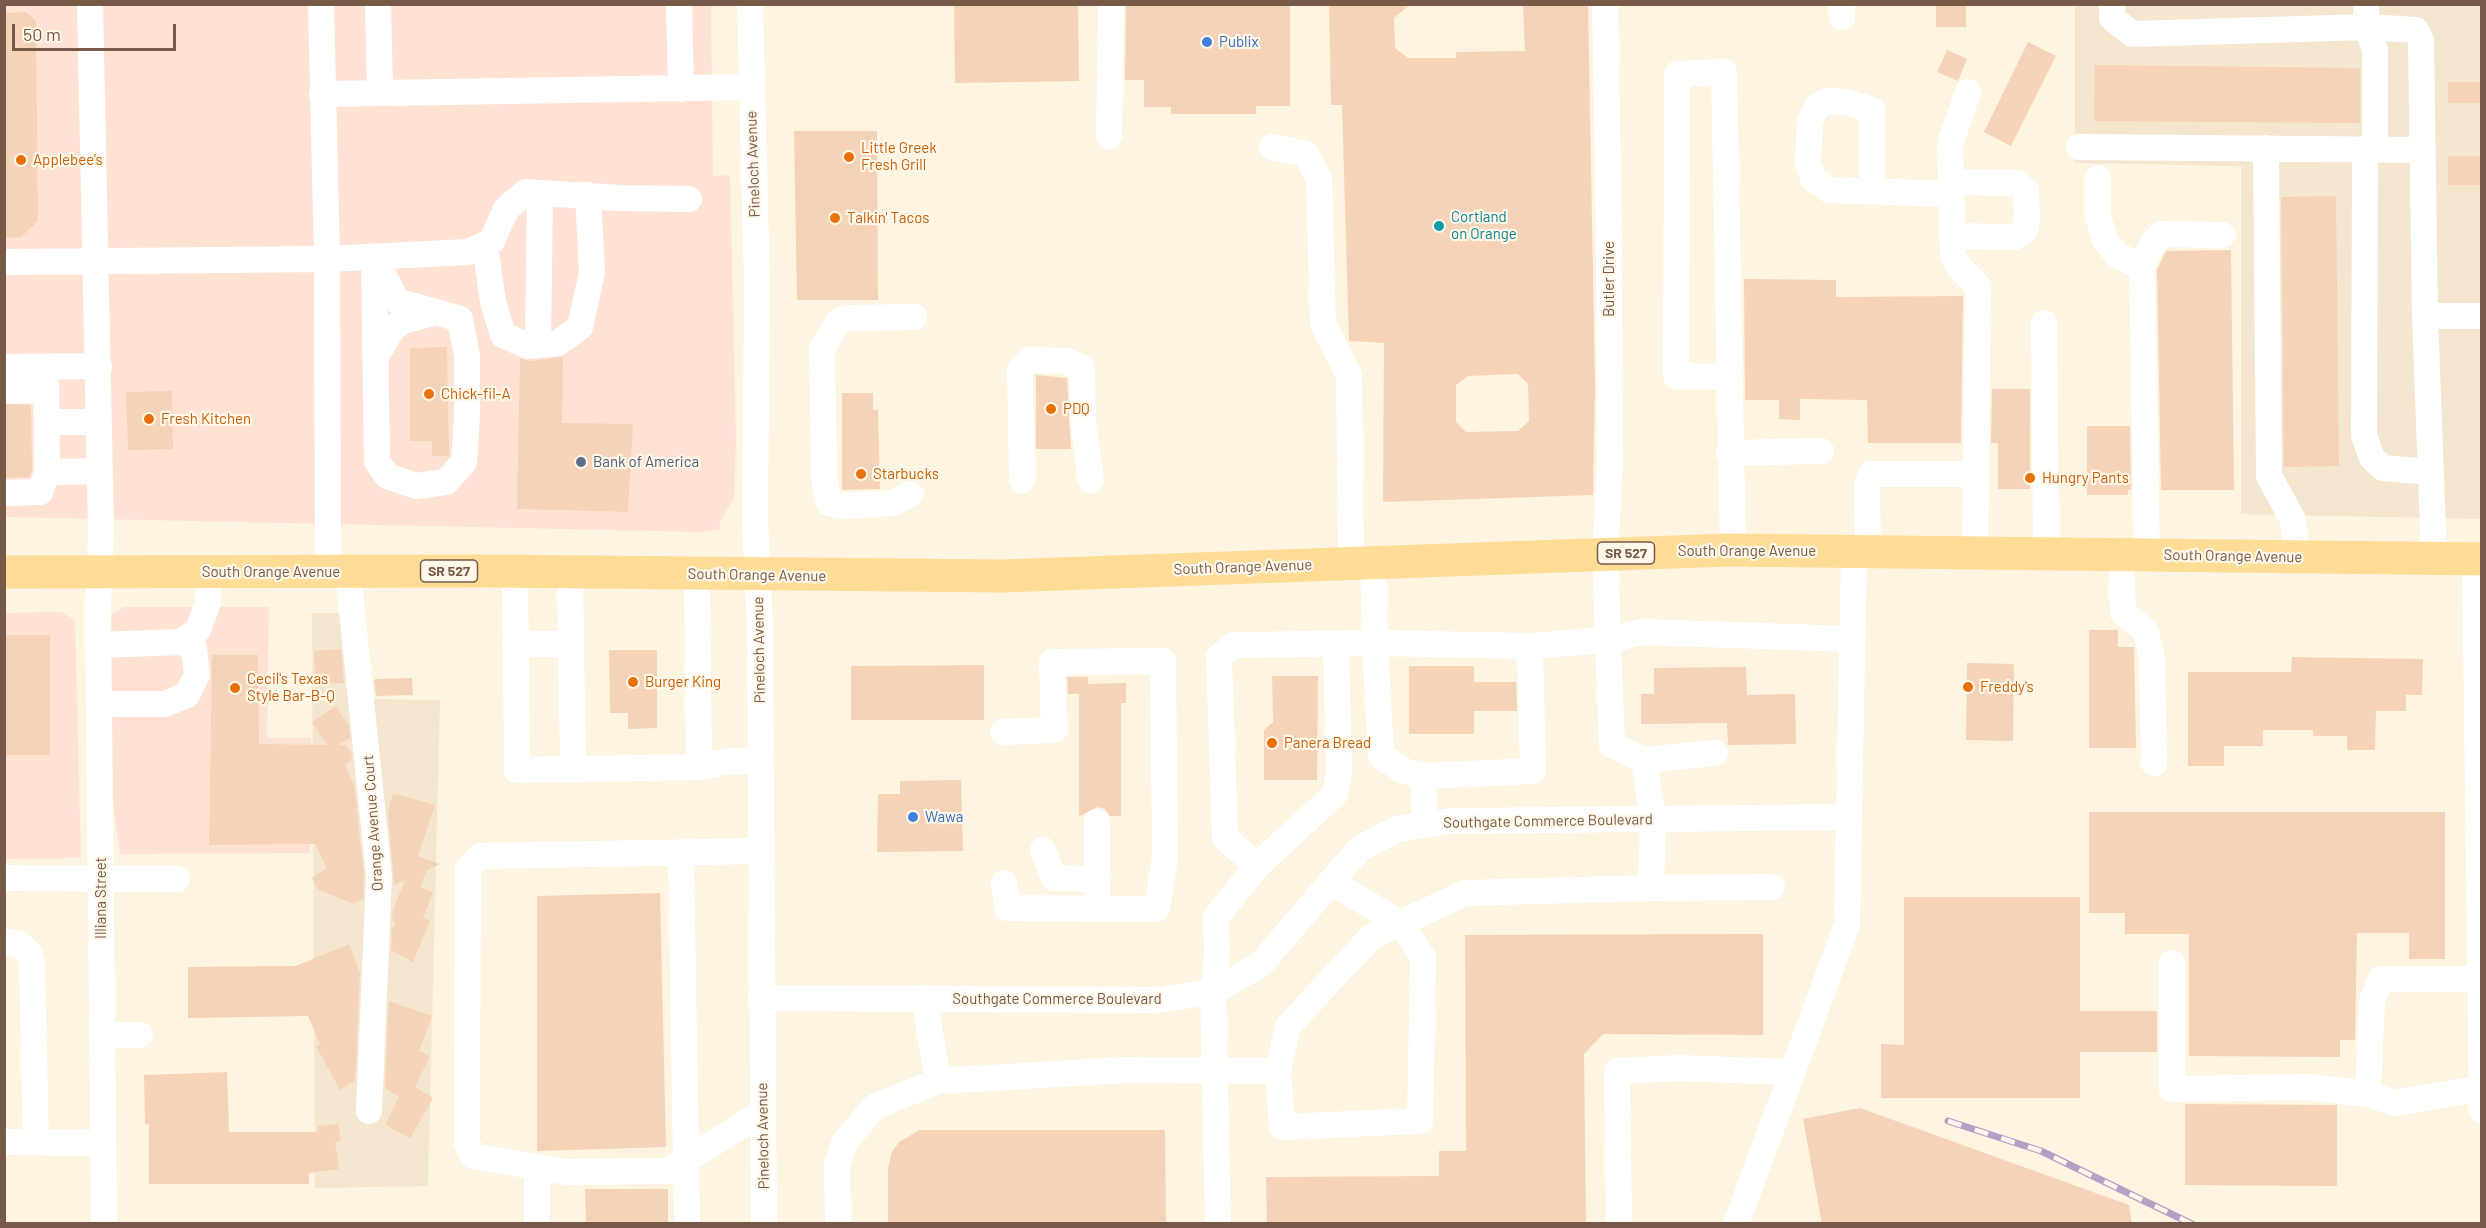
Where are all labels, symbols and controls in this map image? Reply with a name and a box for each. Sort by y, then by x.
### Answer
scale bar [15,12,178,50]
text: 50 m [23,23,61,45]
place label: Publix [1219,33,1259,51]
marker: Publix [1200,35,1214,49]
street label: Pineloch Avenue [742,110,764,218]
place label: Little Greek Fresh Grill [861,139,937,174]
marker: Little Greek Fresh Grill [842,150,856,164]
place label: Applebee's [33,151,103,169]
marker: Applebee's [14,153,28,167]
place label: Cortland on Orange [1451,208,1517,243]
place label: Talkin' Tacos [847,209,930,227]
marker: Talkin' Tacos [828,211,842,225]
marker: Cortland on Orange [1432,219,1446,233]
street label: Butler Drive [1600,241,1618,317]
place label: Chick-fil-A [441,385,511,403]
marker: Chick-fil-A [422,387,436,401]
place label: PDQ [1063,400,1090,418]
marker: PDQ [1044,402,1058,416]
place label: Fresh Kitchen [161,410,251,428]
marker: Fresh Kitchen [142,412,156,426]
place label: Bank of America [593,453,699,471]
marker: Bank of America [574,455,588,469]
place label: Starbucks [873,465,939,483]
marker: Starbucks [854,467,868,481]
place label: Hungry Pants [2042,469,2129,487]
marker: Hungry Pants [2023,471,2037,485]
road number: SR 527 [1598,542,1654,564]
street label: South Orange Avenue [1678,542,1816,560]
street label: South Orange Avenue [2163,546,2303,566]
street label: South Orange Avenue [1173,556,1313,578]
road number: SR 527 [420,560,478,582]
street label: South Orange Avenue [202,563,340,581]
street label: South Orange Avenue [687,565,827,585]
street label: Pineloch Avenue [749,596,769,704]
place label: Cecil's Texas Style Bar-B-Q [247,670,335,705]
place label: Burger King [645,673,721,691]
marker: Burger King [626,675,640,689]
place label: Freddy's [1980,678,2034,696]
marker: Freddy's [1961,680,1975,694]
marker: Cecil's Texas Style Bar-B-Q [228,681,242,695]
place label: Panera Bread [1284,734,1371,752]
marker: Panera Bread [1265,736,1279,750]
street label: Orange Avenue Court [359,754,387,892]
place label: Wawa [925,808,963,826]
marker: Wawa [906,810,920,824]
street label: Southgate Commerce Boulevard [1443,810,1653,832]
street label: Illiana Street [92,857,110,939]
street label: Southgate Commerce Boulevard [952,990,1162,1008]
street label: Pineloch Avenue [753,1082,773,1190]

